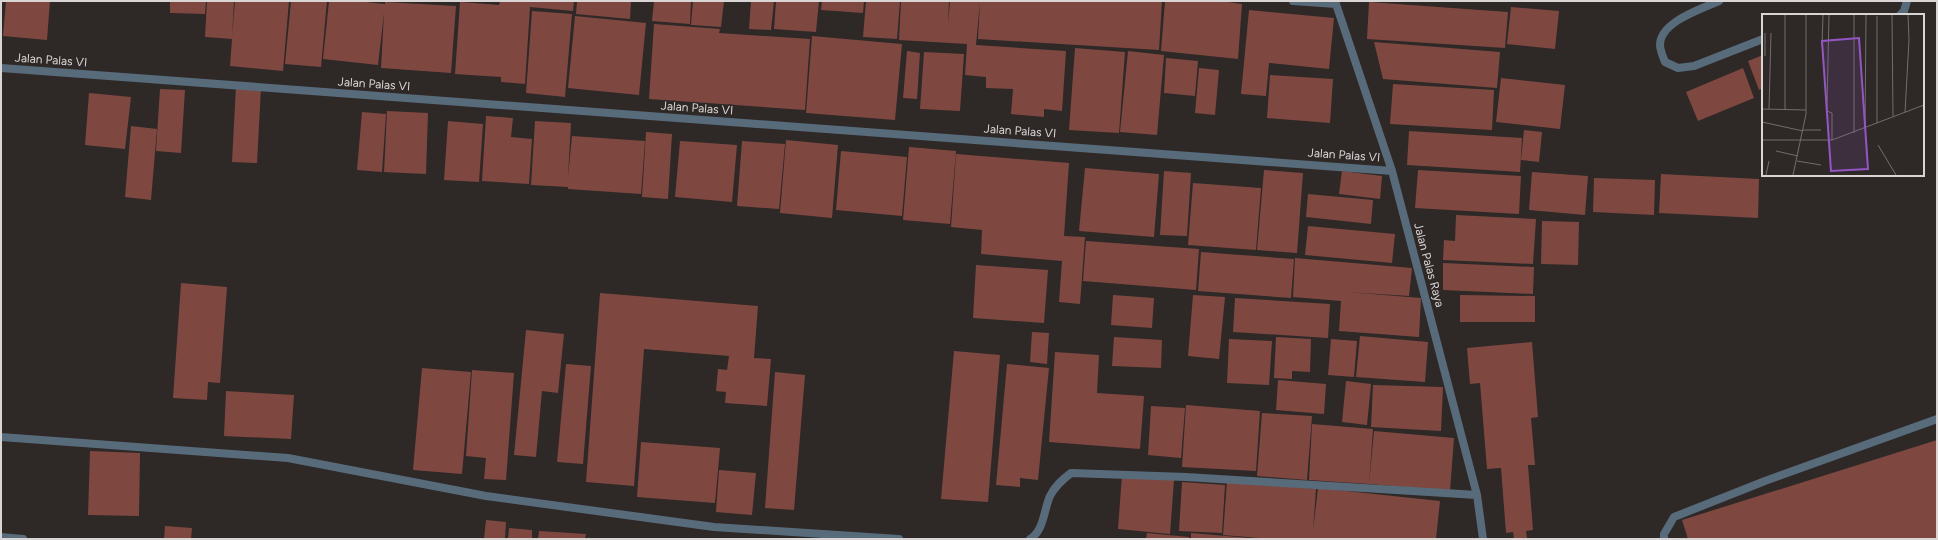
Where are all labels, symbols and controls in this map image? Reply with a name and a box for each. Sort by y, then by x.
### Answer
inset map [1762,14,1924,176]
street label: Jalan Palas VI [14,50,88,70]
street label: Jalan Palas VI [337,74,411,94]
street label: Jalan Palas VI [660,98,734,118]
street label: Jalan Palas VI [983,121,1057,141]
street label: Jalan Palas VI [1307,145,1381,165]
street label: Jalan Palas Raya [1411,221,1447,309]

